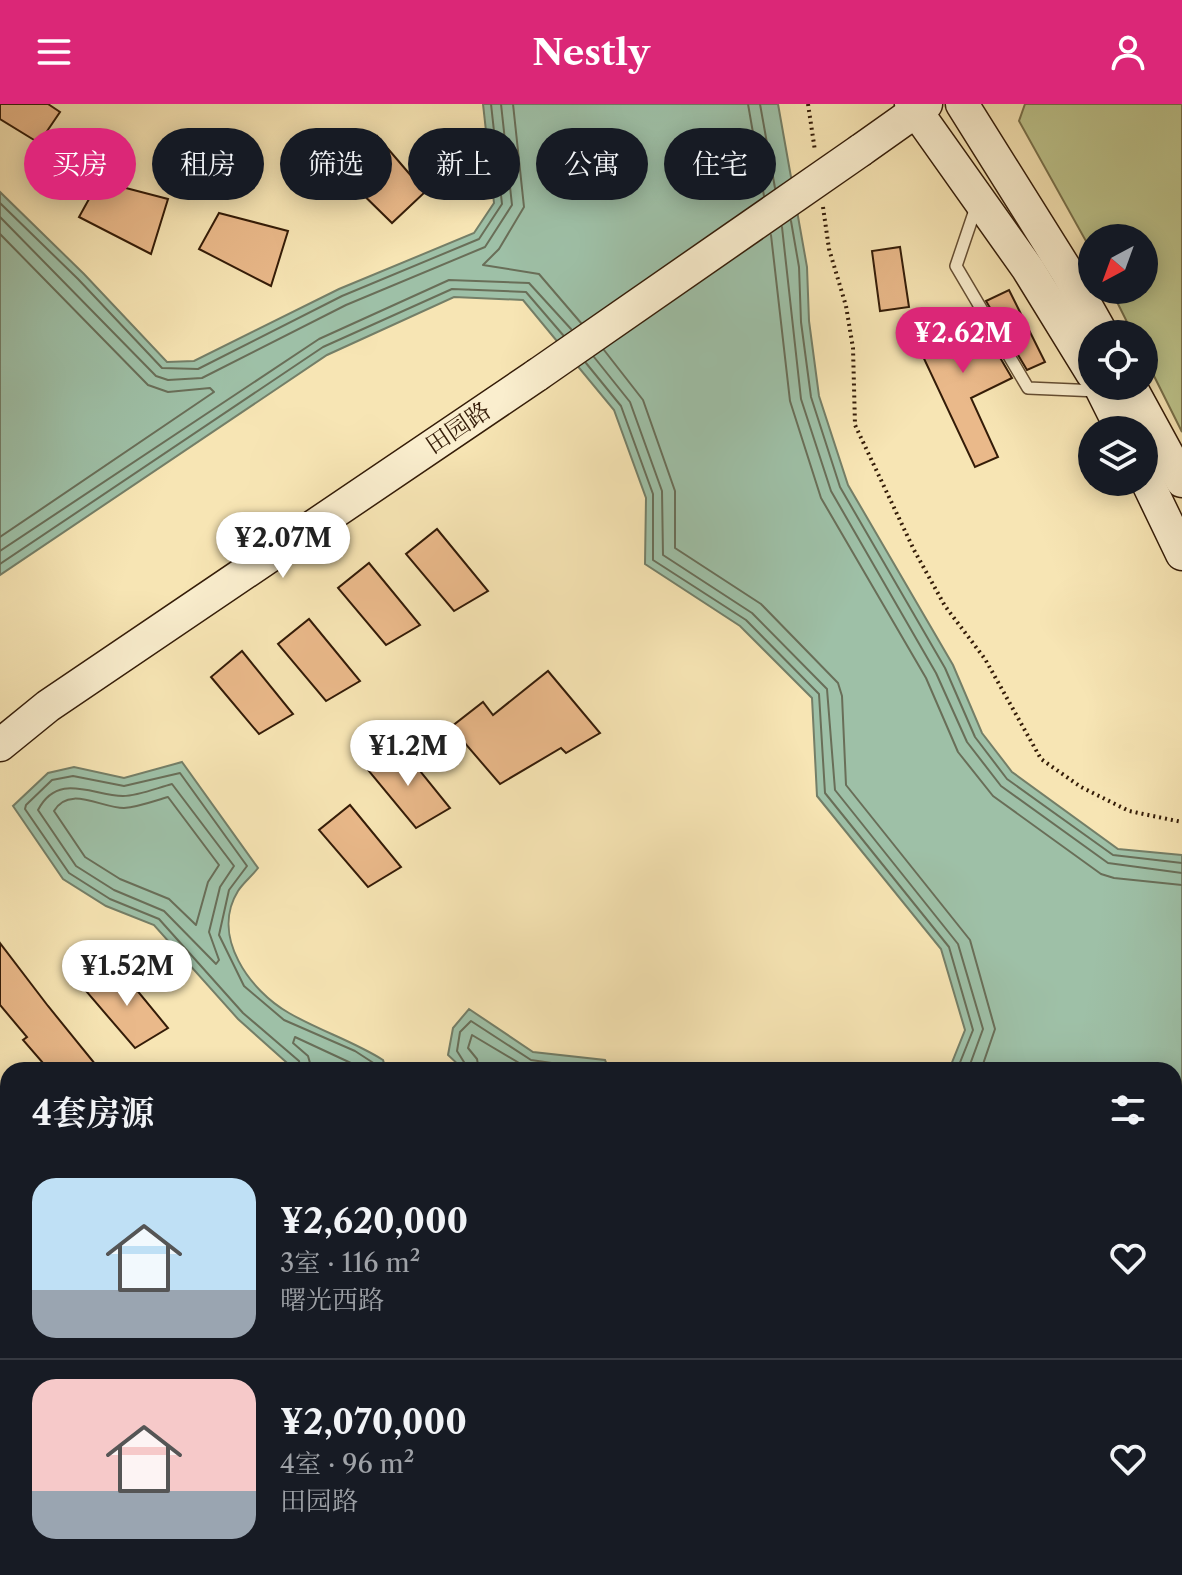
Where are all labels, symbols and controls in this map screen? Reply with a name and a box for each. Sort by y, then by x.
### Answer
icon: menu [32,30,76,74]
text: Nestly [532,30,650,74]
icon: person [1106,30,1150,74]
chip: 买房 [24,128,136,200]
chip: 租房 [152,128,264,200]
chip: 筛选 [280,128,392,200]
chip: 新上 [408,128,520,200]
chip: 公寓 [536,128,648,200]
chip: 住宅 [664,128,776,200]
north arrow [1078,224,1158,304]
map controls [1078,224,1158,496]
pin: ¥2.62M [898,307,1028,375]
text: ¥2.62M [914,317,1012,349]
button: locate [1078,320,1158,400]
street label: 田园路 [420,395,496,460]
button: layers [1078,416,1158,496]
pin: ¥2.07M [218,512,348,580]
text: ¥2.07M [234,522,332,554]
pin: ¥1.2M [352,720,464,788]
text: ¥1.2M [368,730,448,762]
pin: ¥1.52M [62,940,192,1008]
text: ¥1.52M [80,950,174,982]
icon: filters [1106,1088,1150,1132]
text: 4套房源 [32,1092,154,1134]
text: ¥2,620,000 [280,1200,468,1242]
icon: home [96,1210,192,1306]
icon: heart [1106,1236,1150,1280]
text: 3室 · 116 m² [280,1247,420,1279]
text: 曙光西路 [280,1284,384,1316]
text: ¥2,070,000 [280,1401,467,1443]
icon: home [96,1411,192,1507]
icon: heart [1106,1437,1150,1481]
text: 4室 · 96 m² [280,1448,414,1480]
text: 田园路 [280,1485,358,1517]

